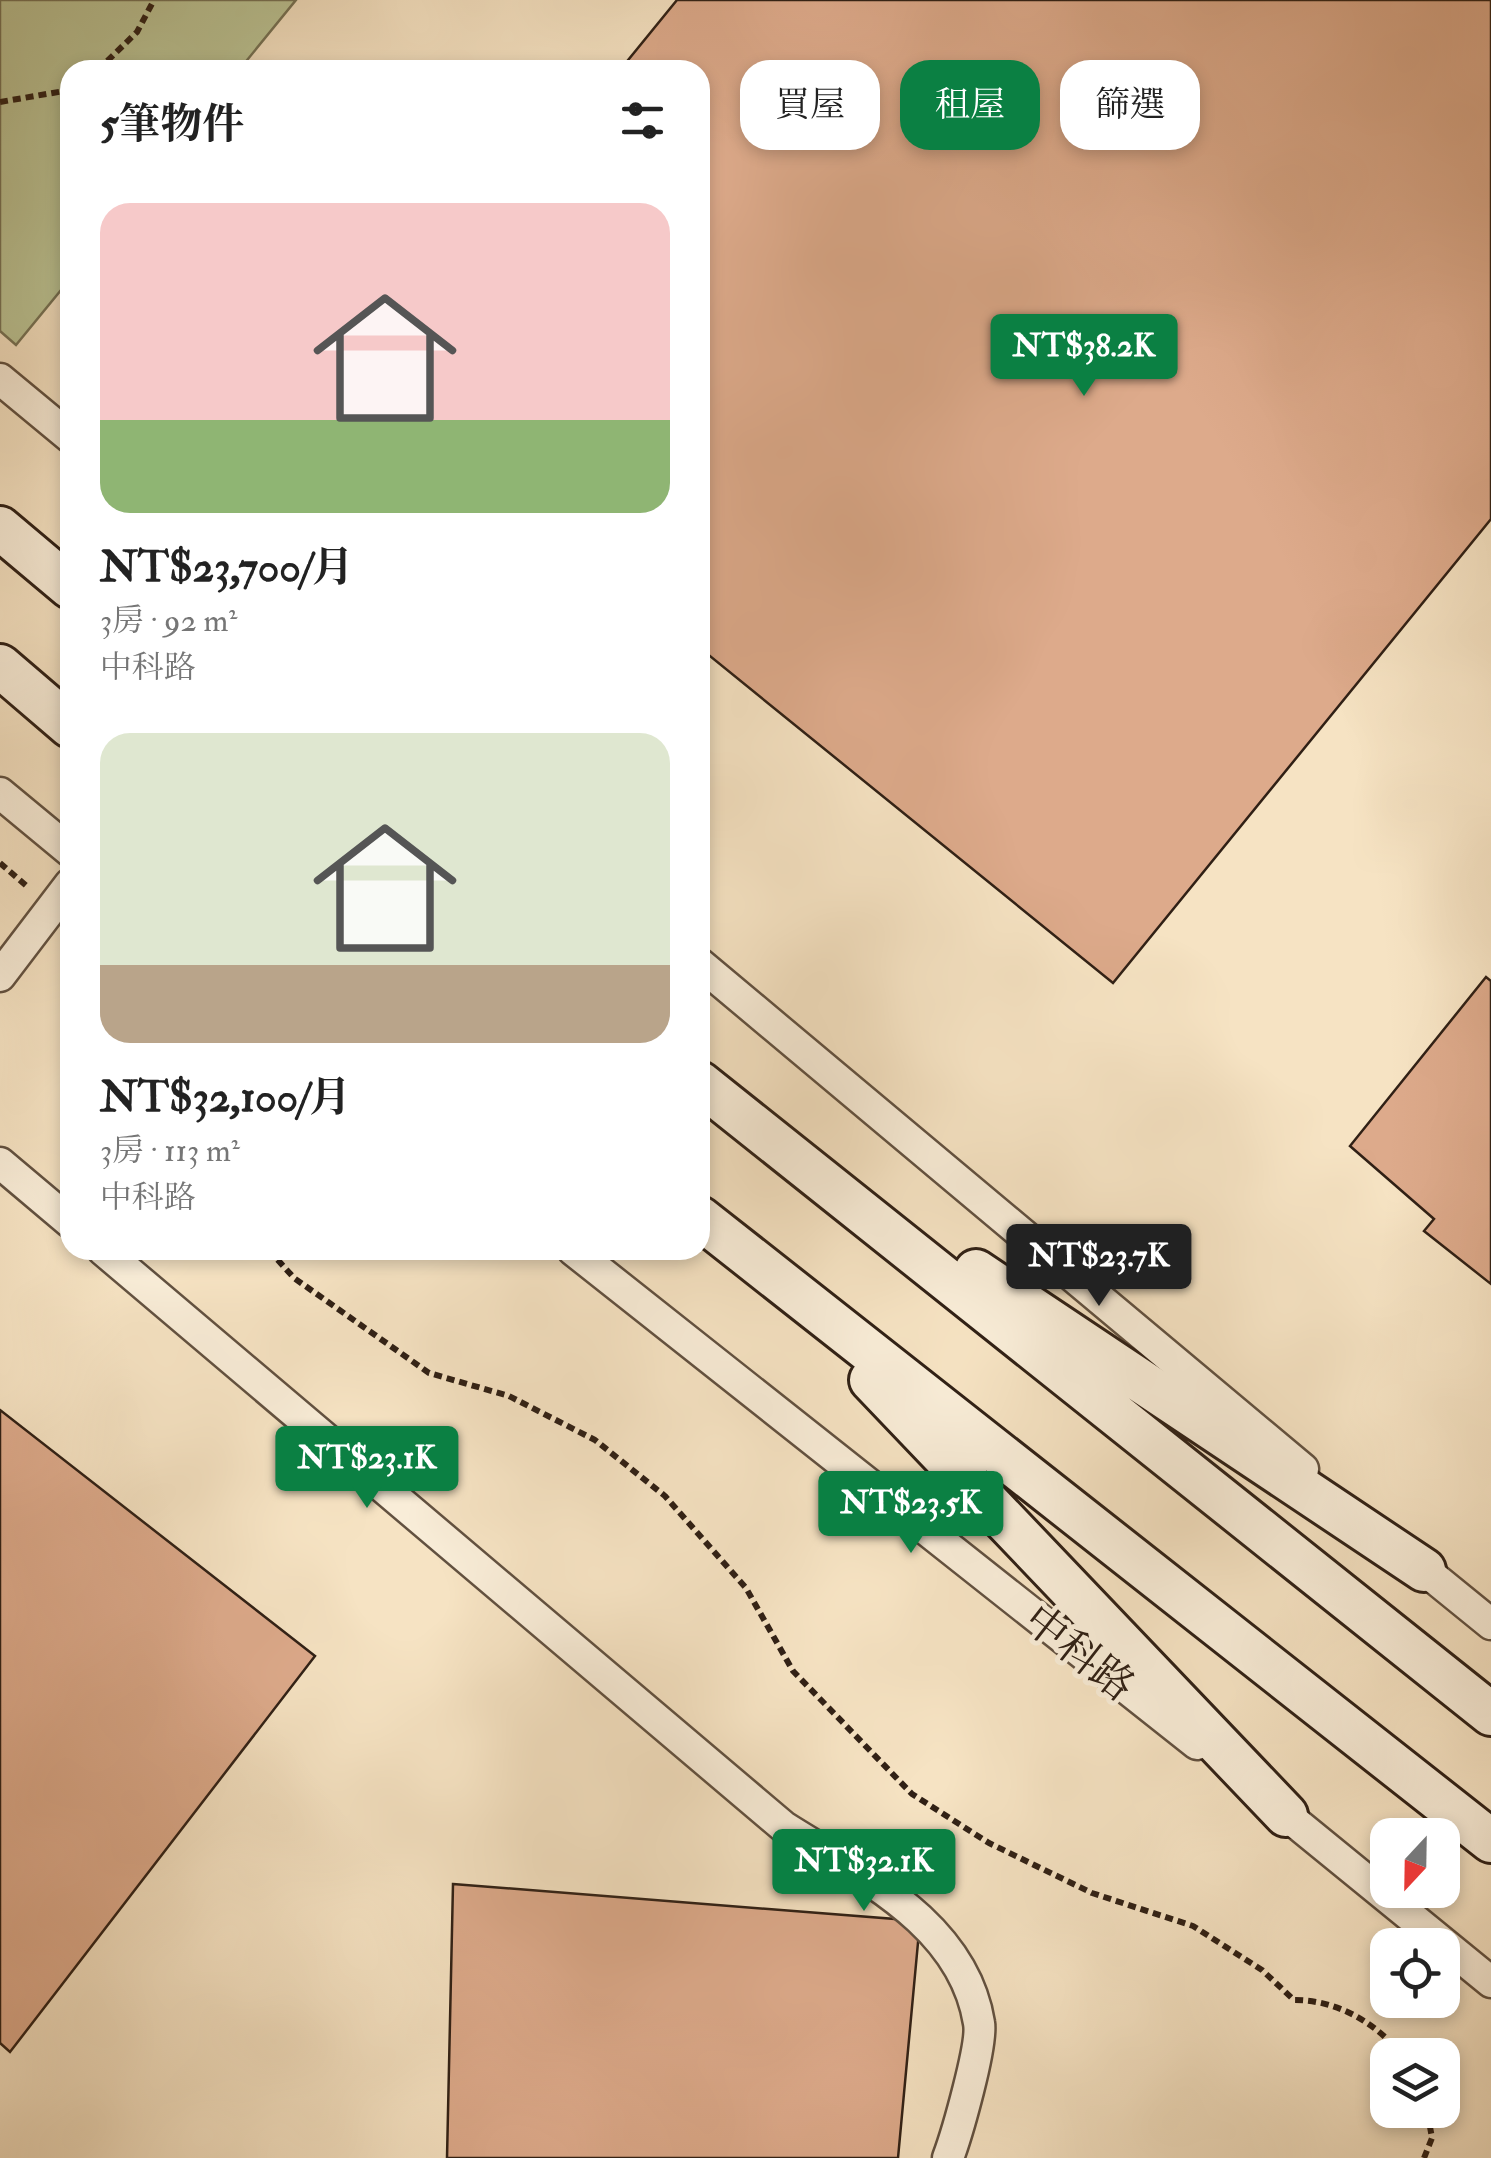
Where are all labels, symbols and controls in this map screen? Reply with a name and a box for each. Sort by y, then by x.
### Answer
chip: 買屋 [740,60,880,150]
chip: 租屋 [900,60,1040,150]
chip: 篩選 [1060,60,1200,150]
icon: filters [615,93,670,148]
text: 5筆物件 [100,99,244,151]
icon: home [295,268,475,448]
pin: NT$38.2K [981,314,1187,399]
text: NT$38.2K [1013,326,1155,366]
text: NT$23,700/月 [100,542,354,594]
text: 3房 · 92 m² [100,601,237,641]
text: 中科路 [100,648,196,688]
icon: home [295,798,475,978]
text: NT$32,100/月 [100,1072,351,1124]
text: 3房 · 113 m² [100,1131,240,1171]
text: 中科路 [100,1178,196,1218]
pin: NT$23.7K [996,1224,1202,1309]
text: NT$23.7K [1028,1236,1170,1276]
pin: NT$23.1K [264,1426,470,1511]
text: NT$23.1K [297,1438,437,1478]
pin: NT$23.5K [808,1471,1014,1556]
text: NT$23.5K [840,1483,982,1523]
street label: 中科路 [1013,1594,1144,1713]
north arrow [1370,1818,1460,1908]
map controls [1370,1818,1460,2128]
pin: NT$32.1K [761,1829,967,1914]
text: NT$32.1K [794,1841,934,1881]
button: locate [1370,1928,1460,2018]
button: layers [1370,2038,1460,2128]

